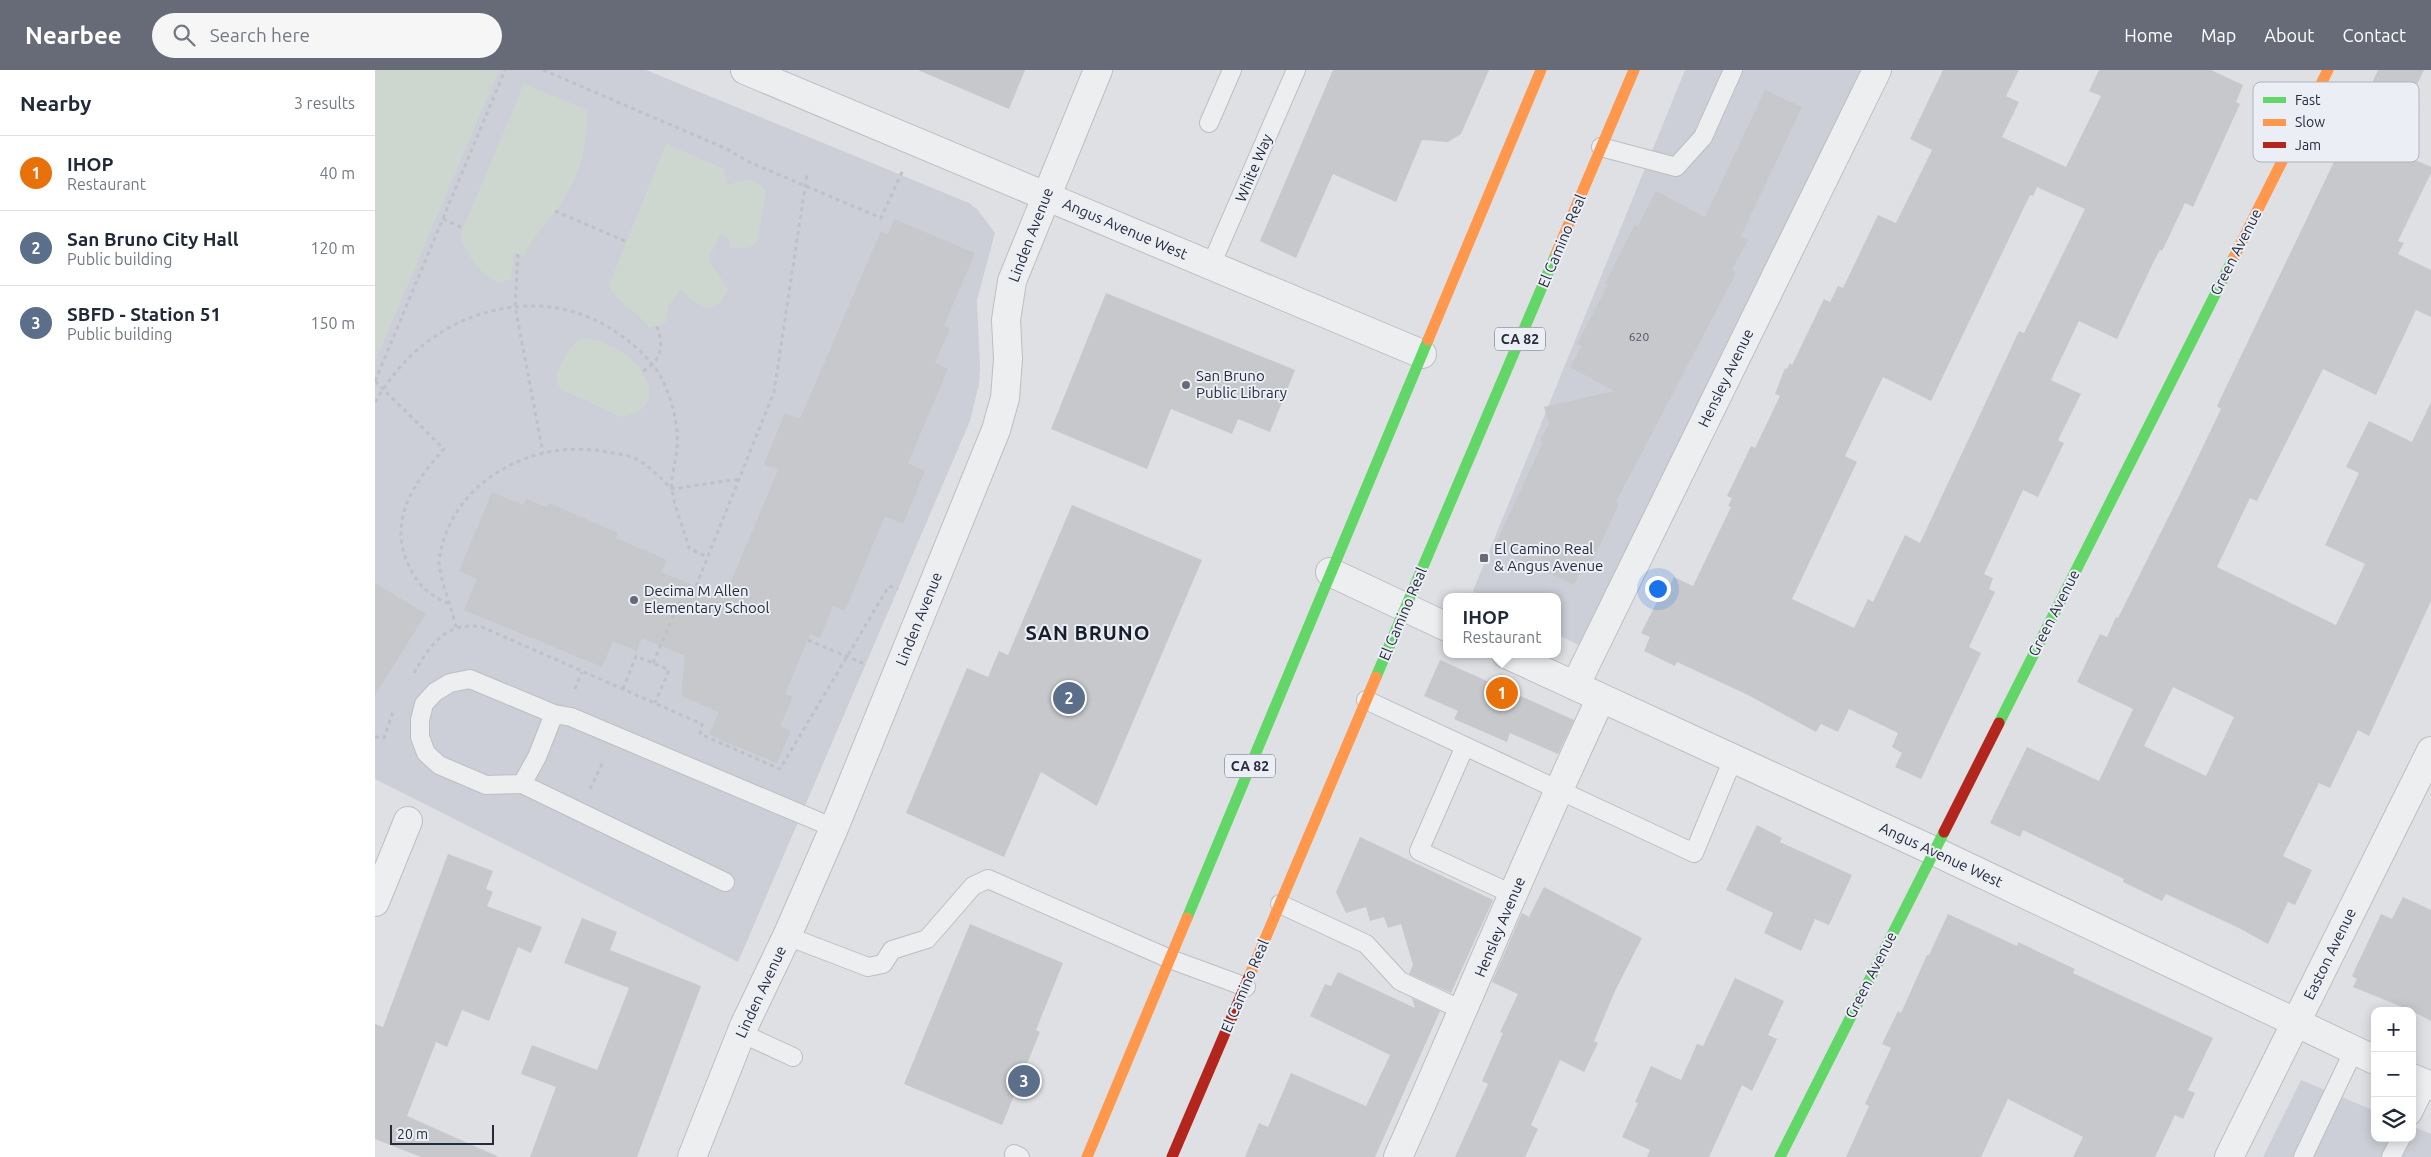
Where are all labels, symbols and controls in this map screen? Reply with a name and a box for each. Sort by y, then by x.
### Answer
search box [152,13,502,58]
icon: search [170,21,198,49]
text: Nearbee [25,22,122,49]
text: Search here [210,24,310,46]
text: Home [2124,25,2173,45]
text: Map [2201,25,2236,45]
text: About [2264,25,2314,45]
text: Contact [2342,25,2406,45]
legend [2253,82,2419,162]
text: Nearby [20,91,91,115]
text: Fast [2295,92,2321,108]
text: 3 results [294,94,355,112]
text: Slow [2295,114,2325,130]
street label: White Way [1232,131,1275,204]
text: Jam [2295,137,2321,153]
text: IHOP [67,153,113,175]
text: 1 [31,164,41,182]
text: 40 m [319,164,355,182]
text: Restaurant [67,175,146,193]
street label: Linden Avenue [1005,185,1056,284]
street label: El Camino Real [1534,192,1589,290]
street label: Angus Avenue West [1060,195,1190,263]
street label: Green Avenue [2206,206,2265,298]
text: San Bruno City Hall [67,228,238,250]
text: 2 [31,239,41,257]
text: 120 m [310,239,355,257]
text: Public building [67,250,172,268]
text: SBFD - Station 51 [67,303,221,325]
text: 3 [31,314,41,332]
text: 150 m [310,314,355,332]
text: Public building [67,325,172,343]
street label: Hensley Avenue [1694,326,1757,430]
road number: CA 82 [1495,328,1545,350]
house number: 620 [1629,330,1649,343]
place label: San Bruno Public Library [1196,367,1287,401]
marker: San Bruno Public Library [1180,379,1192,391]
place label: El Camino Real & Angus Avenue [1494,540,1603,574]
marker: El Camino Real & Angus Avenue [1478,552,1490,564]
street label: El Camino Real [1375,565,1430,663]
street label: Green Avenue [2024,567,2083,659]
street label: Linden Avenue [892,570,945,668]
your location [1645,576,1671,602]
place label: Decima M Allen Elementary School [644,582,770,616]
popup [1443,593,1561,658]
marker: Decima M Allen Elementary School [628,594,640,606]
text: IHOP [1462,606,1509,628]
district label: SAN BRUNO [1025,621,1151,644]
text: Restaurant [1462,628,1542,646]
pin: 1 [1486,674,1518,712]
pin: 2 [1053,679,1085,717]
road number: CA 82 [1225,754,1275,778]
street label: Angus Avenue West [1877,819,2006,891]
street label: Hensley Avenue [1471,874,1528,979]
street label: Easton Avenue [2300,905,2359,1002]
street label: Green Avenue [1841,929,1900,1021]
street label: El Camino Real [1217,937,1272,1035]
street label: Linden Avenue [732,943,789,1040]
map controls [2371,1007,2416,1142]
button: + [2371,1007,2416,1052]
button: − [2371,1052,2416,1097]
pin: 3 [1008,1062,1040,1100]
button: layers [2371,1097,2416,1142]
scale bar [390,1122,494,1145]
text: 20 m [397,1126,428,1142]

